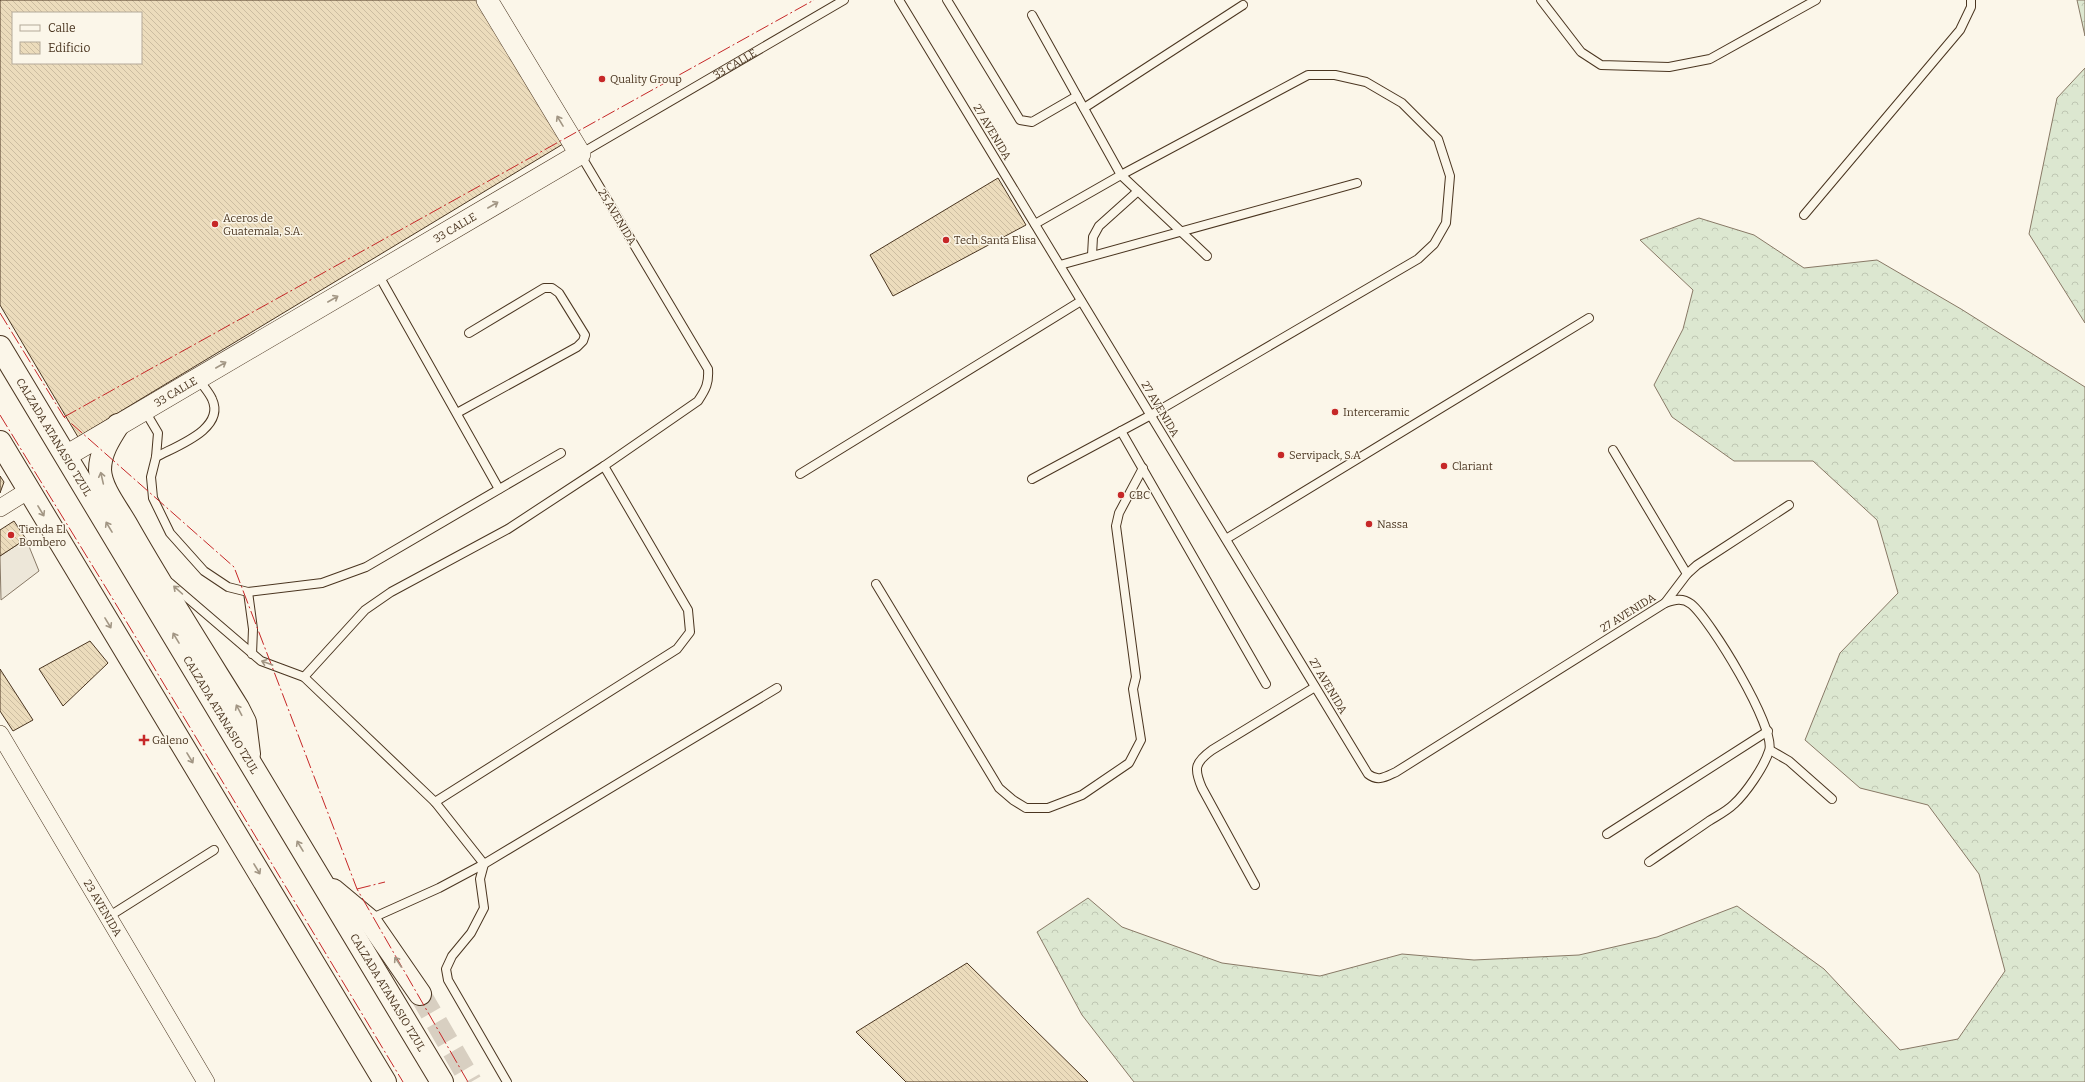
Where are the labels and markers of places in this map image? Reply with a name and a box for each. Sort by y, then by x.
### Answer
place label: Quality Group [610,73,682,86]
marker: Quality Group [597,74,607,84]
place label: Aceros de Guatemala, S.A. [223,212,303,238]
marker: Aceros de Guatemala, S.A. [210,219,220,229]
place label: Tech Santa Elisa [954,234,1036,247]
marker: Tech Santa Elisa [941,235,951,245]
place label: Interceramic [1343,406,1410,419]
marker: Interceramic [1330,407,1340,417]
place label: Servipack, S.A [1289,449,1361,462]
marker: Servipack, S.A [1276,450,1286,460]
place label: Clariant [1452,460,1493,473]
marker: Clariant [1439,461,1449,471]
place label: CBC [1129,489,1150,502]
marker: CBC [1116,490,1126,500]
place label: Nassa [1377,518,1408,531]
marker: Nassa [1364,519,1374,529]
place label: Tienda El Bombero [19,523,66,549]
marker: Tienda El Bombero [6,530,16,540]
place label: Galeno [152,734,188,747]
marker: Galeno [139,735,149,745]

